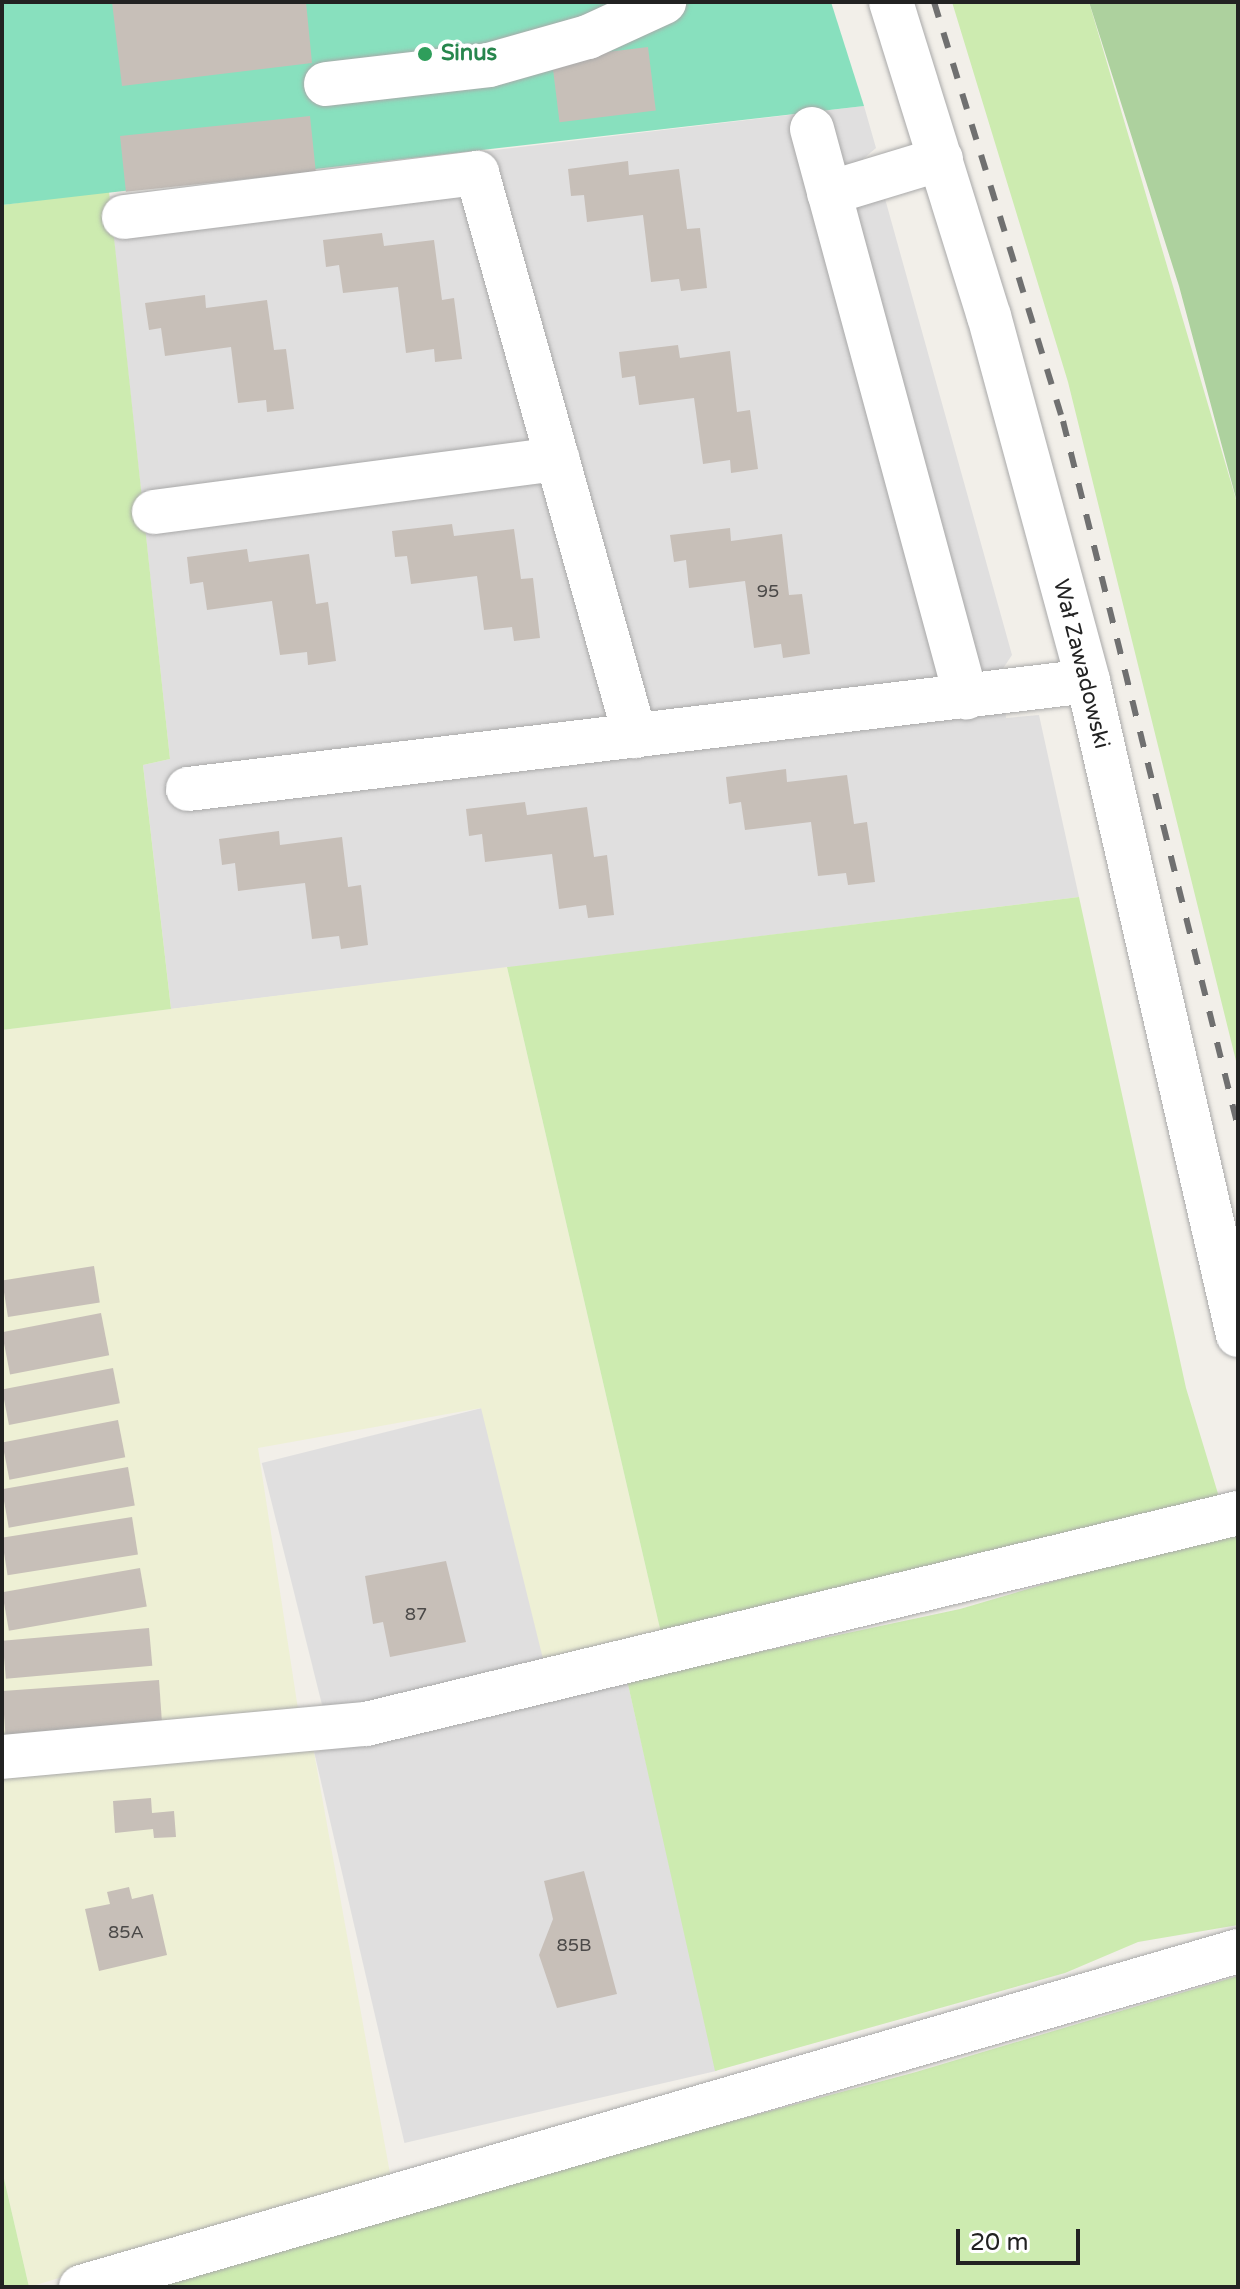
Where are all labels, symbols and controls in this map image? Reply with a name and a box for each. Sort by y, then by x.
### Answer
place label: Sinus [441,41,497,67]
marker: Sinus [416,45,434,63]
street label: Wał Zawadowski [1047,577,1115,751]
house number: 95 [757,580,779,602]
house number: 87 [405,1603,427,1625]
house number: 85A [108,1921,144,1943]
house number: 85B [556,1934,592,1956]
scale bar [960,2213,1084,2263]
text: 20 m [970,2228,1028,2257]

